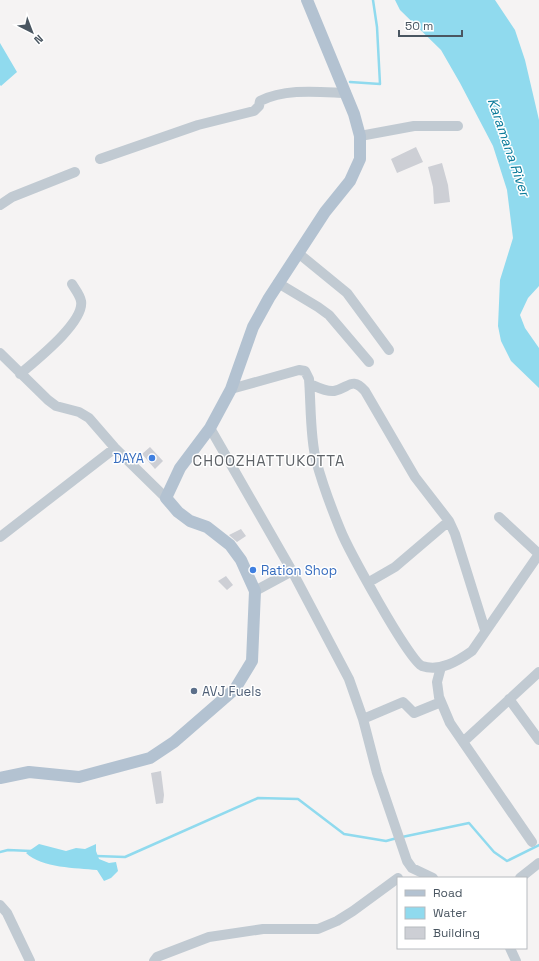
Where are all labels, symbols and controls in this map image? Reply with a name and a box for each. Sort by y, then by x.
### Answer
north arrow [12,12,52,52]
scale bar [399,12,462,38]
text: 50 m [405,18,433,34]
text: N [31,32,46,47]
water label: Karamana River [484,95,535,200]
place label: DAYA [113,450,144,467]
district label: CHOOZHATTUKOTTA [193,451,345,470]
marker: DAYA [147,453,157,463]
place label: Ration Shop [261,562,337,579]
marker: Ration Shop [248,565,258,575]
place label: AVJ Fuels [202,683,261,700]
marker: AVJ Fuels [189,686,199,696]
legend [397,877,527,949]
text: Road [433,885,462,901]
text: Water [433,905,467,921]
text: Building [433,925,480,941]

